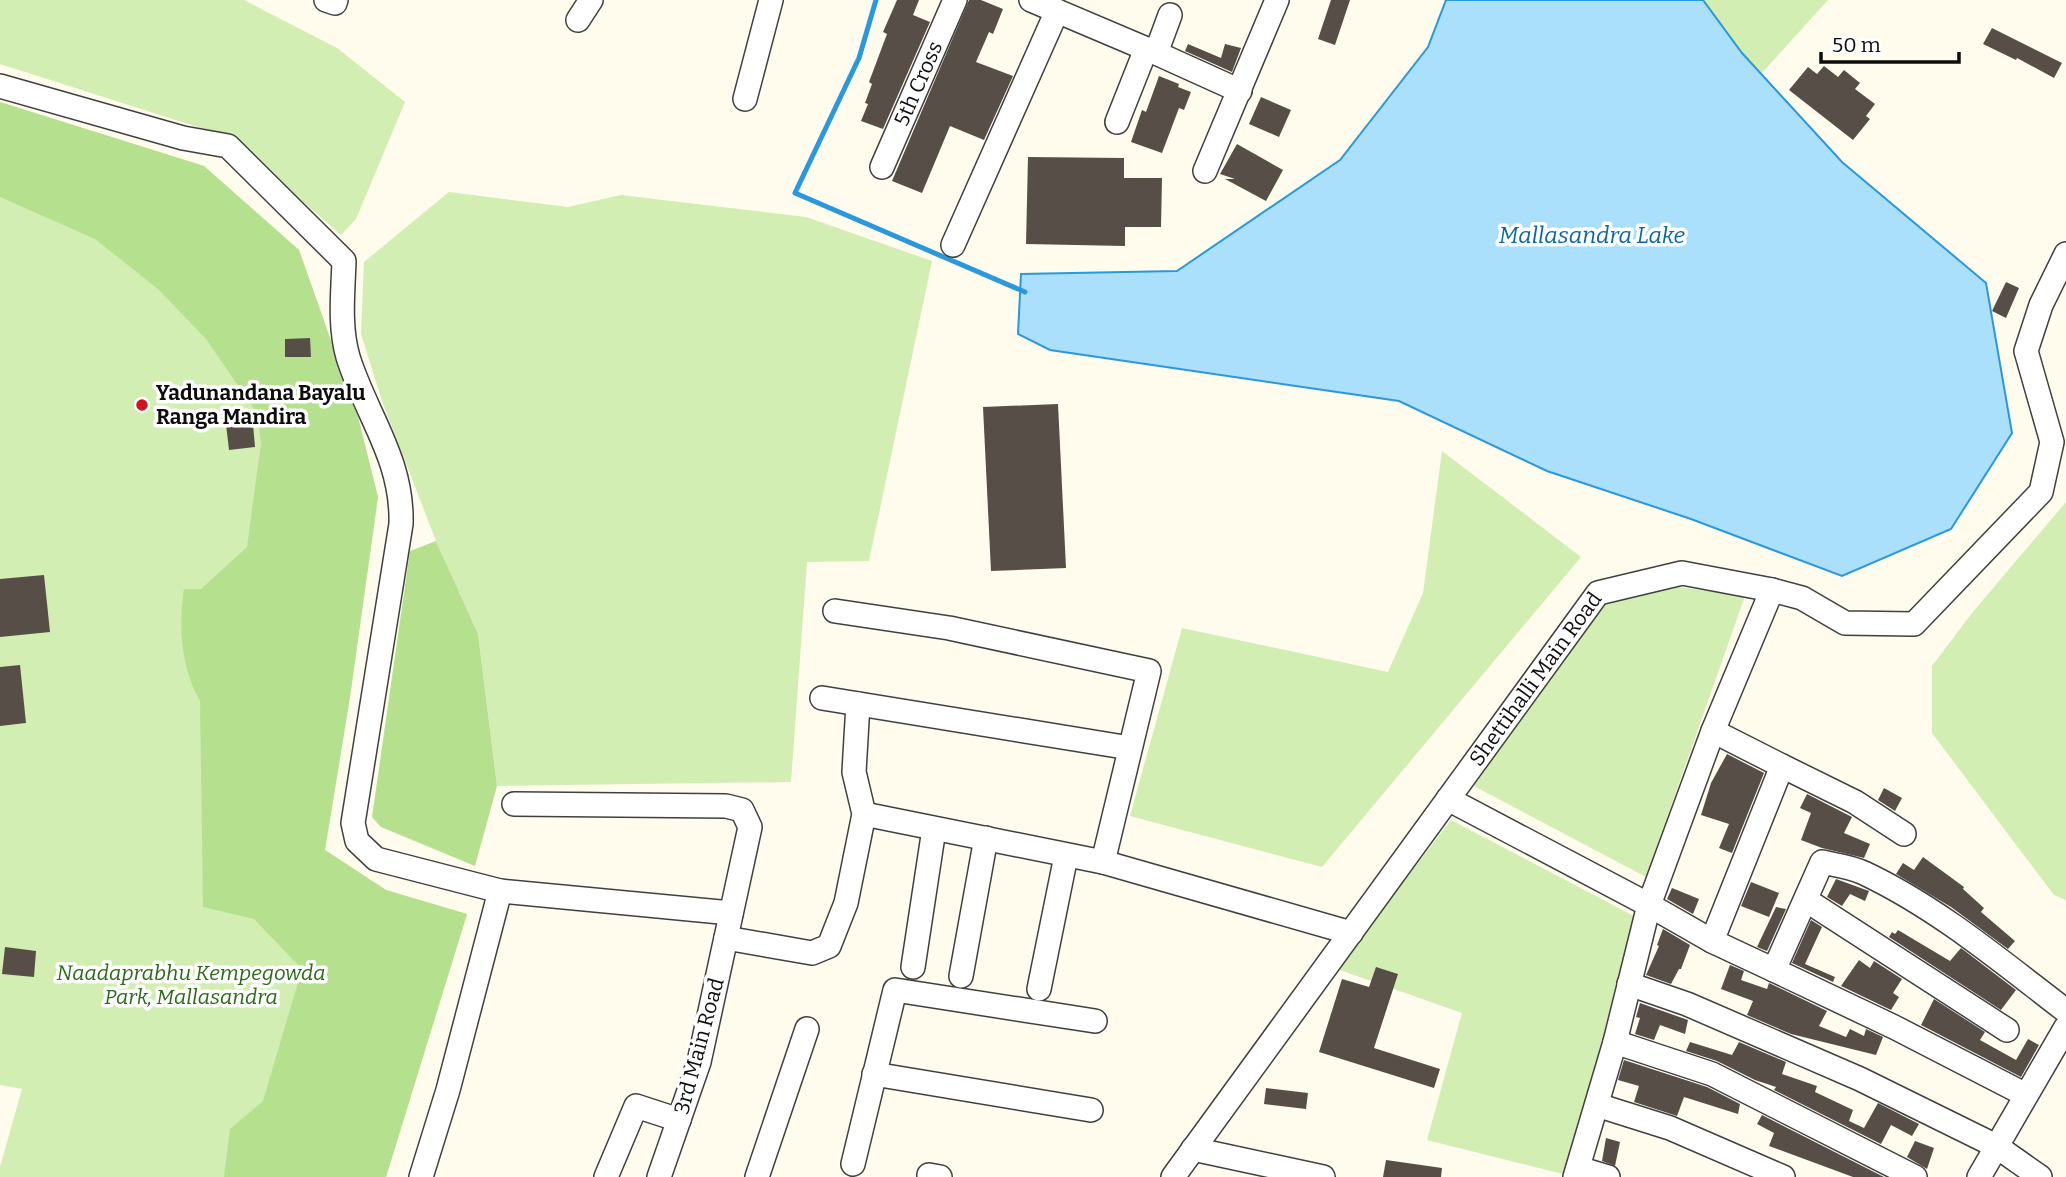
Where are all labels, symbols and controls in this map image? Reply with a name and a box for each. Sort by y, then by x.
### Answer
scale bar [1821,21,1959,65]
text: 50 m [1832,32,1881,58]
street label: 5th Cross [889,37,948,130]
water label: Mallasandra Lake [1499,221,1686,249]
place label: Yadunandana Bayalu Ranga Mandira [156,380,365,430]
marker: Yadunandana Bayalu Ranga Mandira [134,397,150,413]
street label: Shettihalli Main Road [1464,587,1607,771]
park label: Naadaprabhu Kempegowda Park, Mallasandra [56,960,326,1010]
street label: 3rd Main Road [668,975,730,1117]

